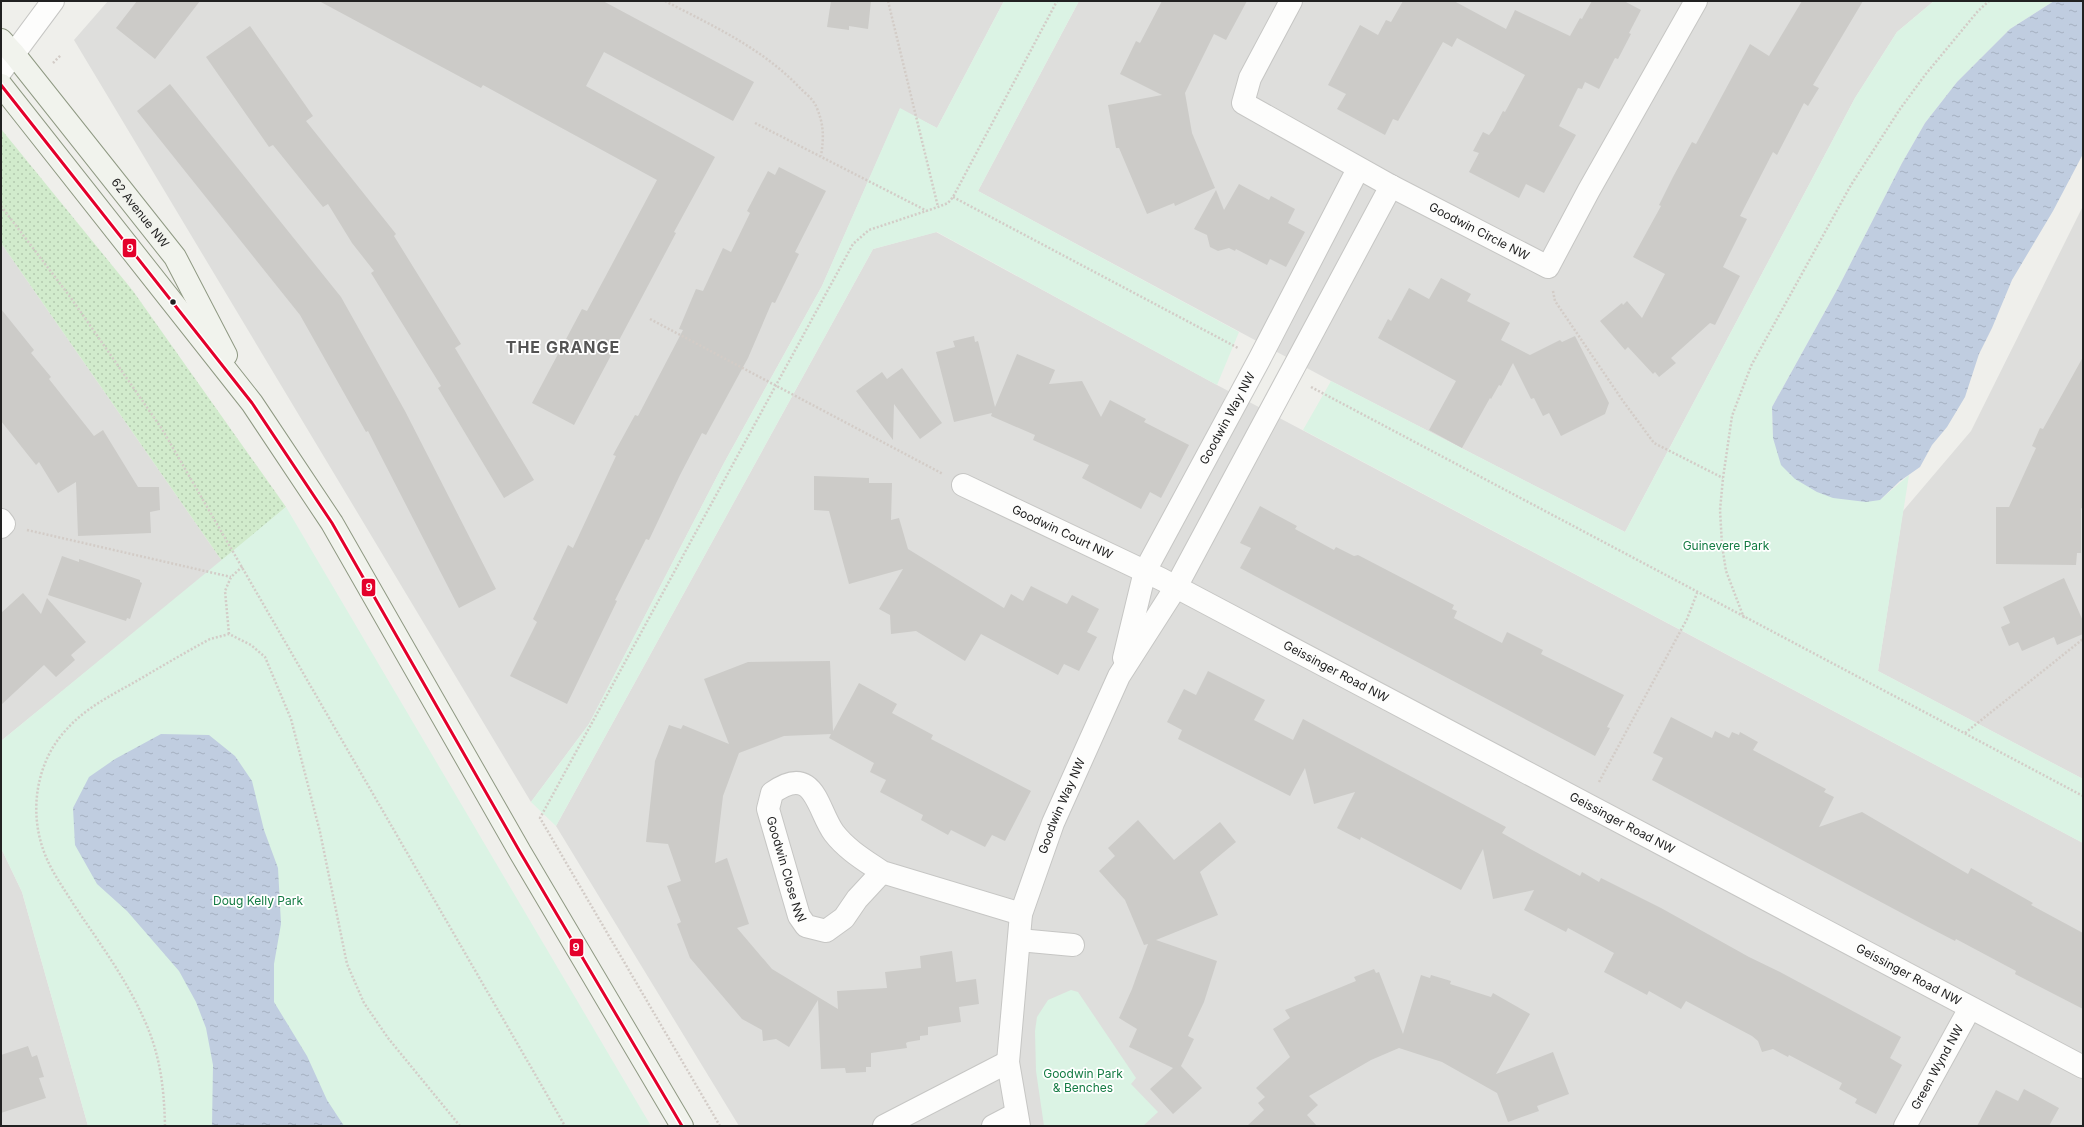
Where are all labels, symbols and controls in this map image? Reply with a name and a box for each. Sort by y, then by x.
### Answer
street label: 62 Avenue NW [108,175,173,251]
street label: Goodwin Circle NW [1427,199,1532,263]
line badge: 9 [122,238,137,258]
text: 9 [126,241,134,255]
unlabelled marker [168,297,178,307]
district label: THE GRANGE [506,337,620,357]
street label: Goodwin Way NW [1196,369,1258,467]
street label: Goodwin Court NW [1010,501,1116,562]
park label: Guinevere Park [1683,538,1770,553]
line badge: 9 [361,578,376,597]
text: 9 [365,580,373,594]
street label: Geissinger Road NW [1281,637,1391,705]
street label: Goodwin Way NW [1035,755,1088,856]
street label: Geissinger Road NW [1567,789,1678,857]
street label: Goodwin Close NW [764,814,810,926]
park label: Doug Kelly Park [213,893,303,908]
line badge: 9 [569,938,584,957]
text: 9 [572,940,580,954]
street label: Geissinger Road NW [1854,940,1964,1008]
street label: Green Wynd NW [1907,1022,1966,1112]
park label: Goodwin Park & Benches [1043,1066,1123,1095]

